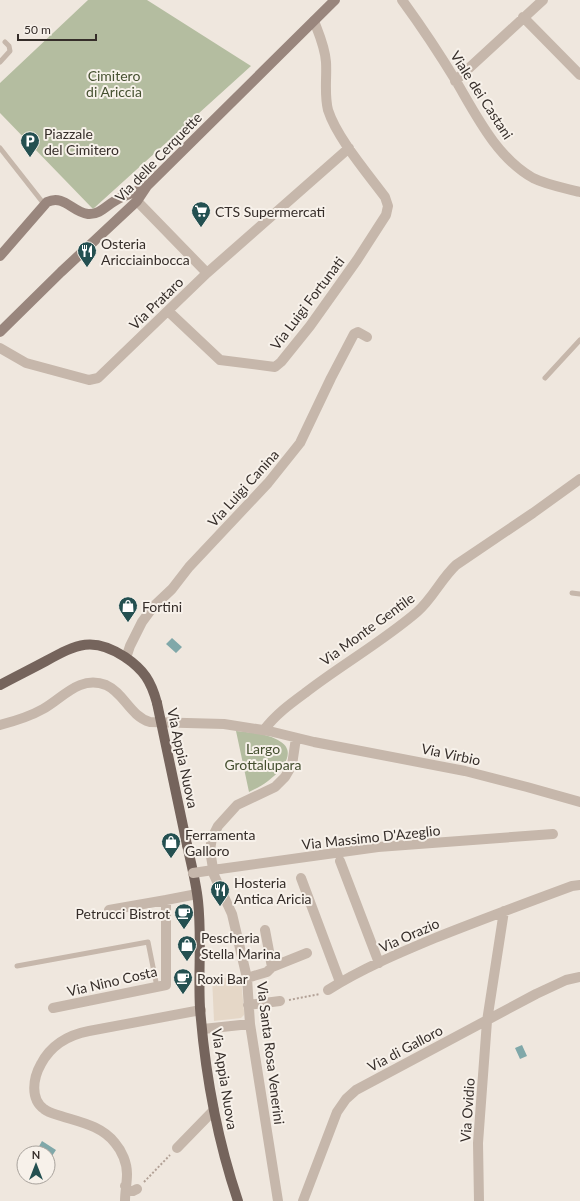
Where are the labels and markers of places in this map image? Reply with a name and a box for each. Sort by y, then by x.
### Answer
place label: Piazzale del Cimitero [44,125,119,158]
parking icon: Piazzale del Cimitero [19,130,41,158]
supermarket icon: CTS Supermercati [190,200,212,228]
place label: CTS Supermercati [215,203,325,220]
place label: Osteria Aricciainbocca [101,235,190,268]
restaurant icon: Osteria Aricciainbocca [76,240,98,268]
shop icon: Fortini [117,595,139,623]
place label: Fortini [142,598,182,615]
place label: Ferramenta Galloro [185,826,255,859]
shop icon: Ferramenta Galloro [160,831,182,859]
place label: Hosteria Antica Aricia [234,874,311,907]
restaurant icon: Hosteria Antica Aricia [209,879,231,907]
cafe icon: Petrucci Bistrot [173,902,195,930]
place label: Petrucci Bistrot [76,905,170,922]
place label: Pescheria Stella Marina [201,929,281,962]
shop icon: Pescheria Stella Marina [176,934,198,962]
cafe icon: Roxi Bar [172,967,194,995]
place label: Roxi Bar [197,970,248,987]

